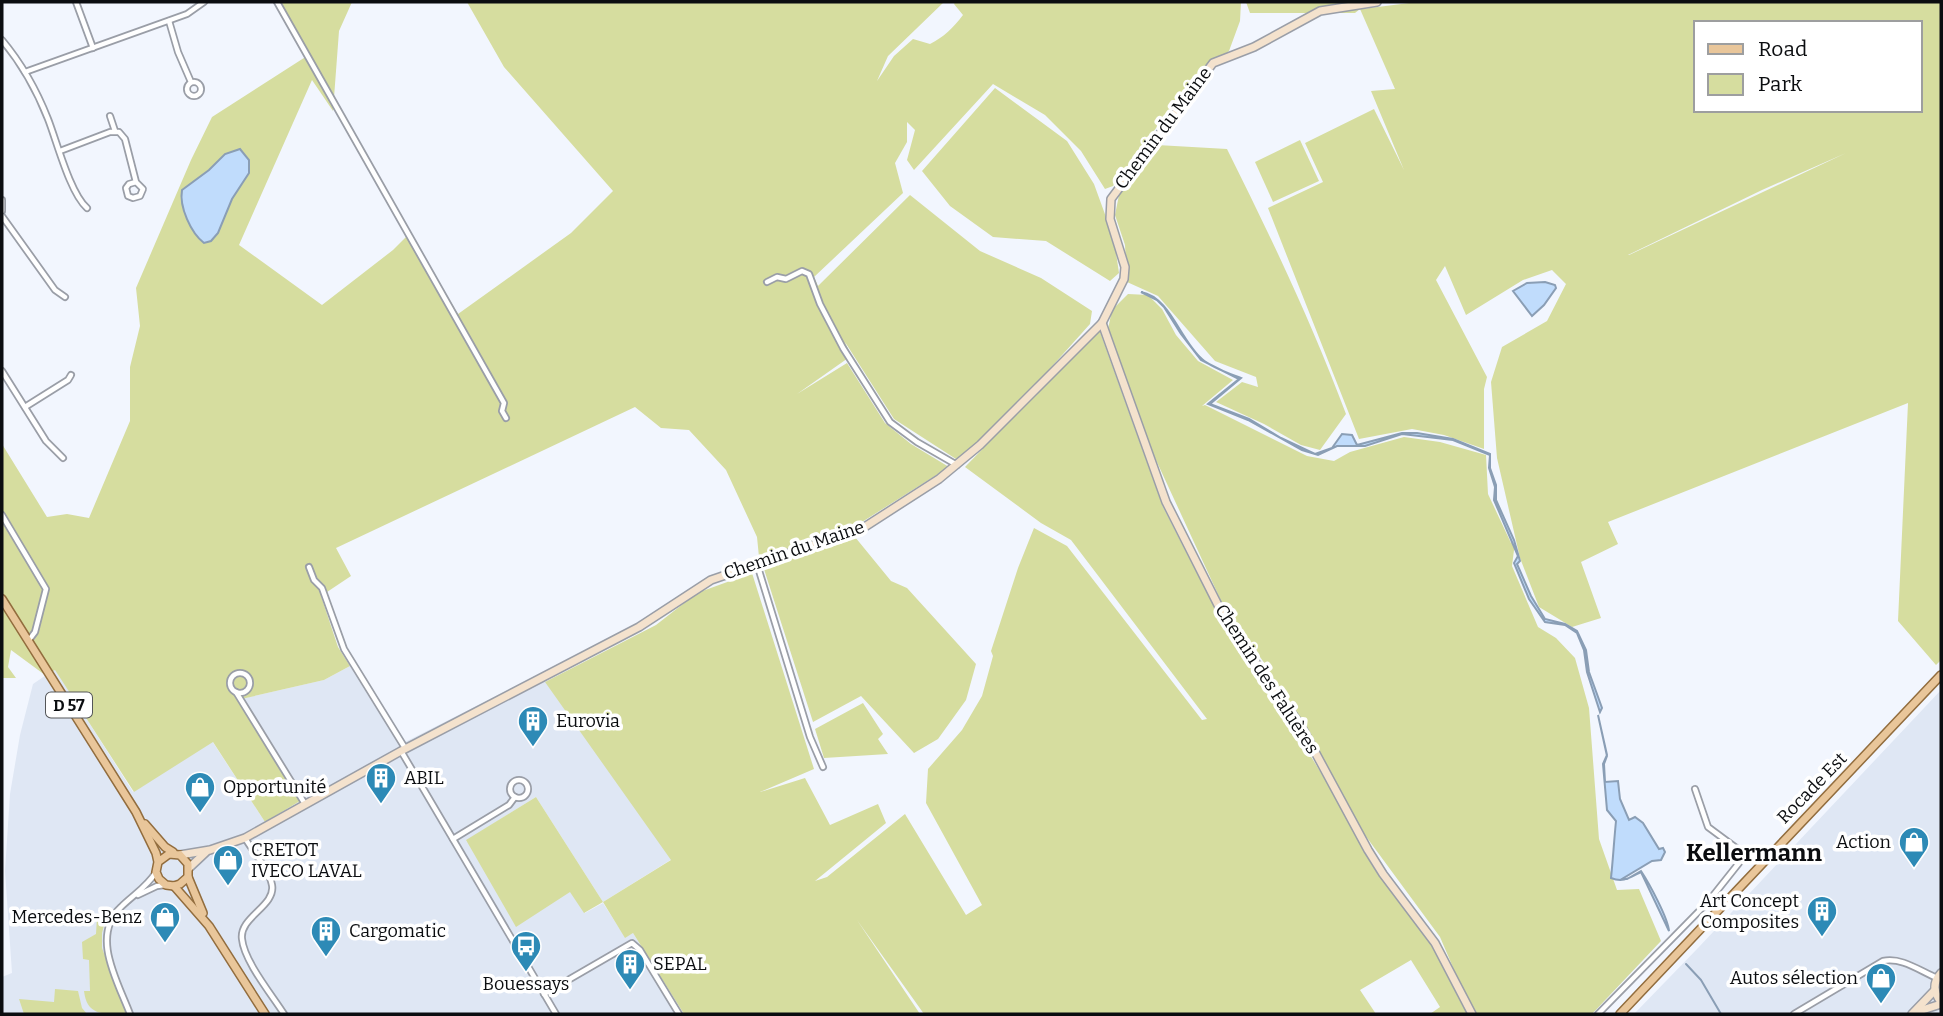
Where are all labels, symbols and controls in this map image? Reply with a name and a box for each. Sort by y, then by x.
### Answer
legend [1694,21,1922,112]
text: Road [1758,36,1807,62]
street label: Chemin du Maine [1110,63,1216,193]
text: Park [1758,71,1802,97]
street label: Chemin du Maine [721,516,867,584]
street label: Chemin des Faluères [1210,600,1324,758]
road number: D 57 [46,692,92,718]
building icon: Eurovia [516,704,550,748]
place label: Eurovia [556,710,620,732]
street label: Rocade Est [1773,747,1852,828]
building icon: ABIL [364,761,398,805]
place label: ABIL [404,767,444,789]
shop icon: Opportunité [183,770,217,814]
place label: Opportunité [223,776,326,798]
shop icon: Action [1897,825,1931,869]
place label: Action [1836,831,1892,853]
place label: CRETOT IVECO LAVAL [251,839,362,882]
district label: Kellermann [1686,839,1823,867]
shop icon: CRETOT IVECO LAVAL [211,843,245,887]
place label: Art Concept Composites [1700,890,1799,933]
building icon: Art Concept Composites [1805,894,1839,938]
shop icon: Mercedes-Benz [148,900,182,944]
place label: Mercedes-Benz [11,906,142,928]
building icon: Cargomatic [309,914,343,958]
place label: Cargomatic [349,920,446,942]
bus stop icon: Bouessays [509,929,543,973]
building icon: SEPAL [613,947,647,991]
place label: SEPAL [653,953,707,975]
shop icon: Autos sélection [1864,961,1898,1005]
place label: Autos sélection [1730,967,1859,989]
place label: Bouessays [483,973,569,995]

